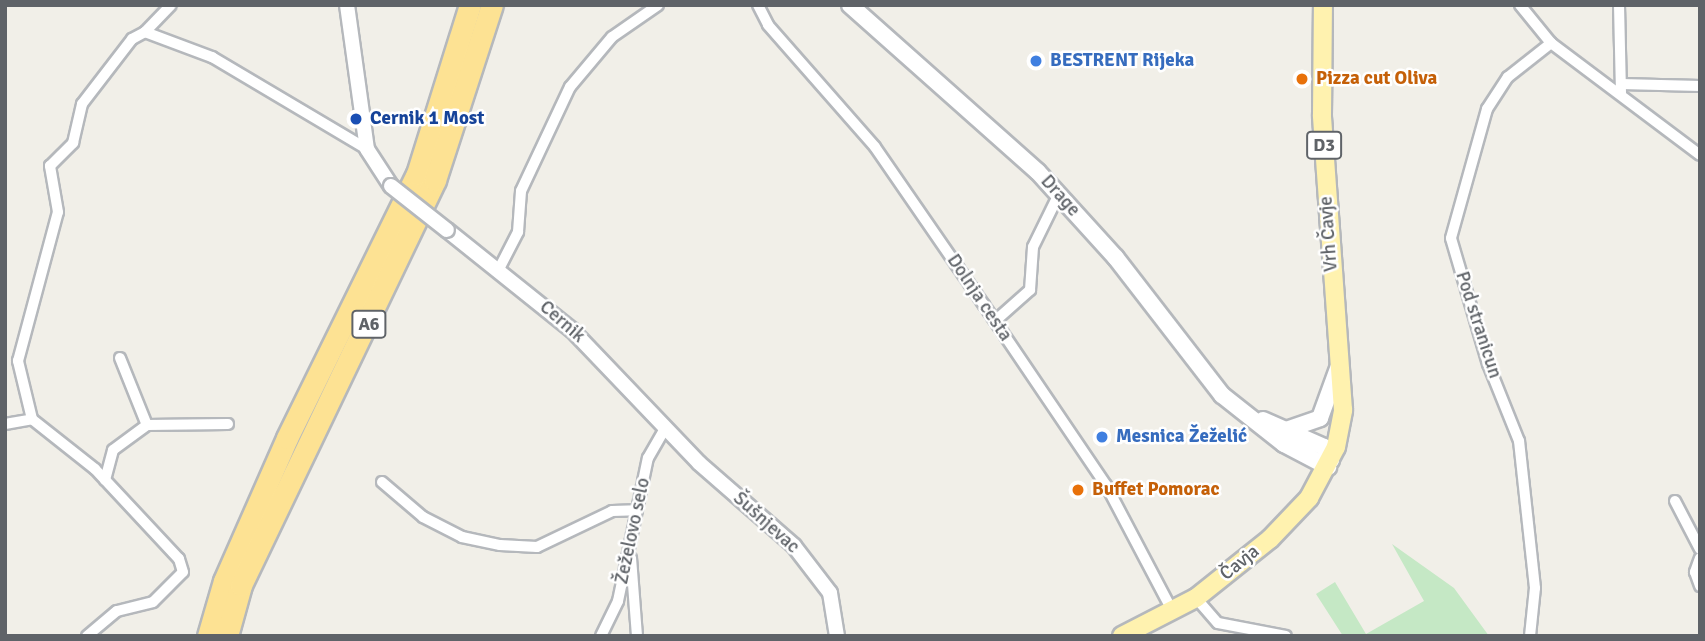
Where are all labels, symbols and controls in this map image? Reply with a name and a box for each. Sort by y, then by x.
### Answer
place label: BESTRENT Rijeka [1050,50,1194,72]
marker: BESTRENT Rijeka [1028,53,1044,69]
place label: Pizza cut Oliva [1316,68,1437,90]
marker: Pizza cut Oliva [1294,71,1310,87]
place label: Cernik 1 Most [370,108,484,130]
marker: Cernik 1 Most [348,111,364,127]
road number: D3 [1305,130,1343,160]
street label: Drage [1035,170,1085,222]
street label: Vrh Čavje [1315,195,1343,273]
street label: Dolnja cesta [942,250,1016,346]
street label: Pod stranicun [1450,269,1506,381]
street label: Cernik [535,296,589,348]
road number: A6 [350,310,388,338]
place label: Mesnica Žeželić [1116,426,1247,448]
marker: Mesnica Žeželić [1094,429,1110,445]
street label: Žeželovo selo [611,476,655,586]
place label: Buffet Pomorac [1092,479,1219,501]
marker: Buffet Pomorac [1070,482,1086,498]
street label: Šušnjevac [728,487,804,559]
street label: Čavja [1216,540,1264,586]

